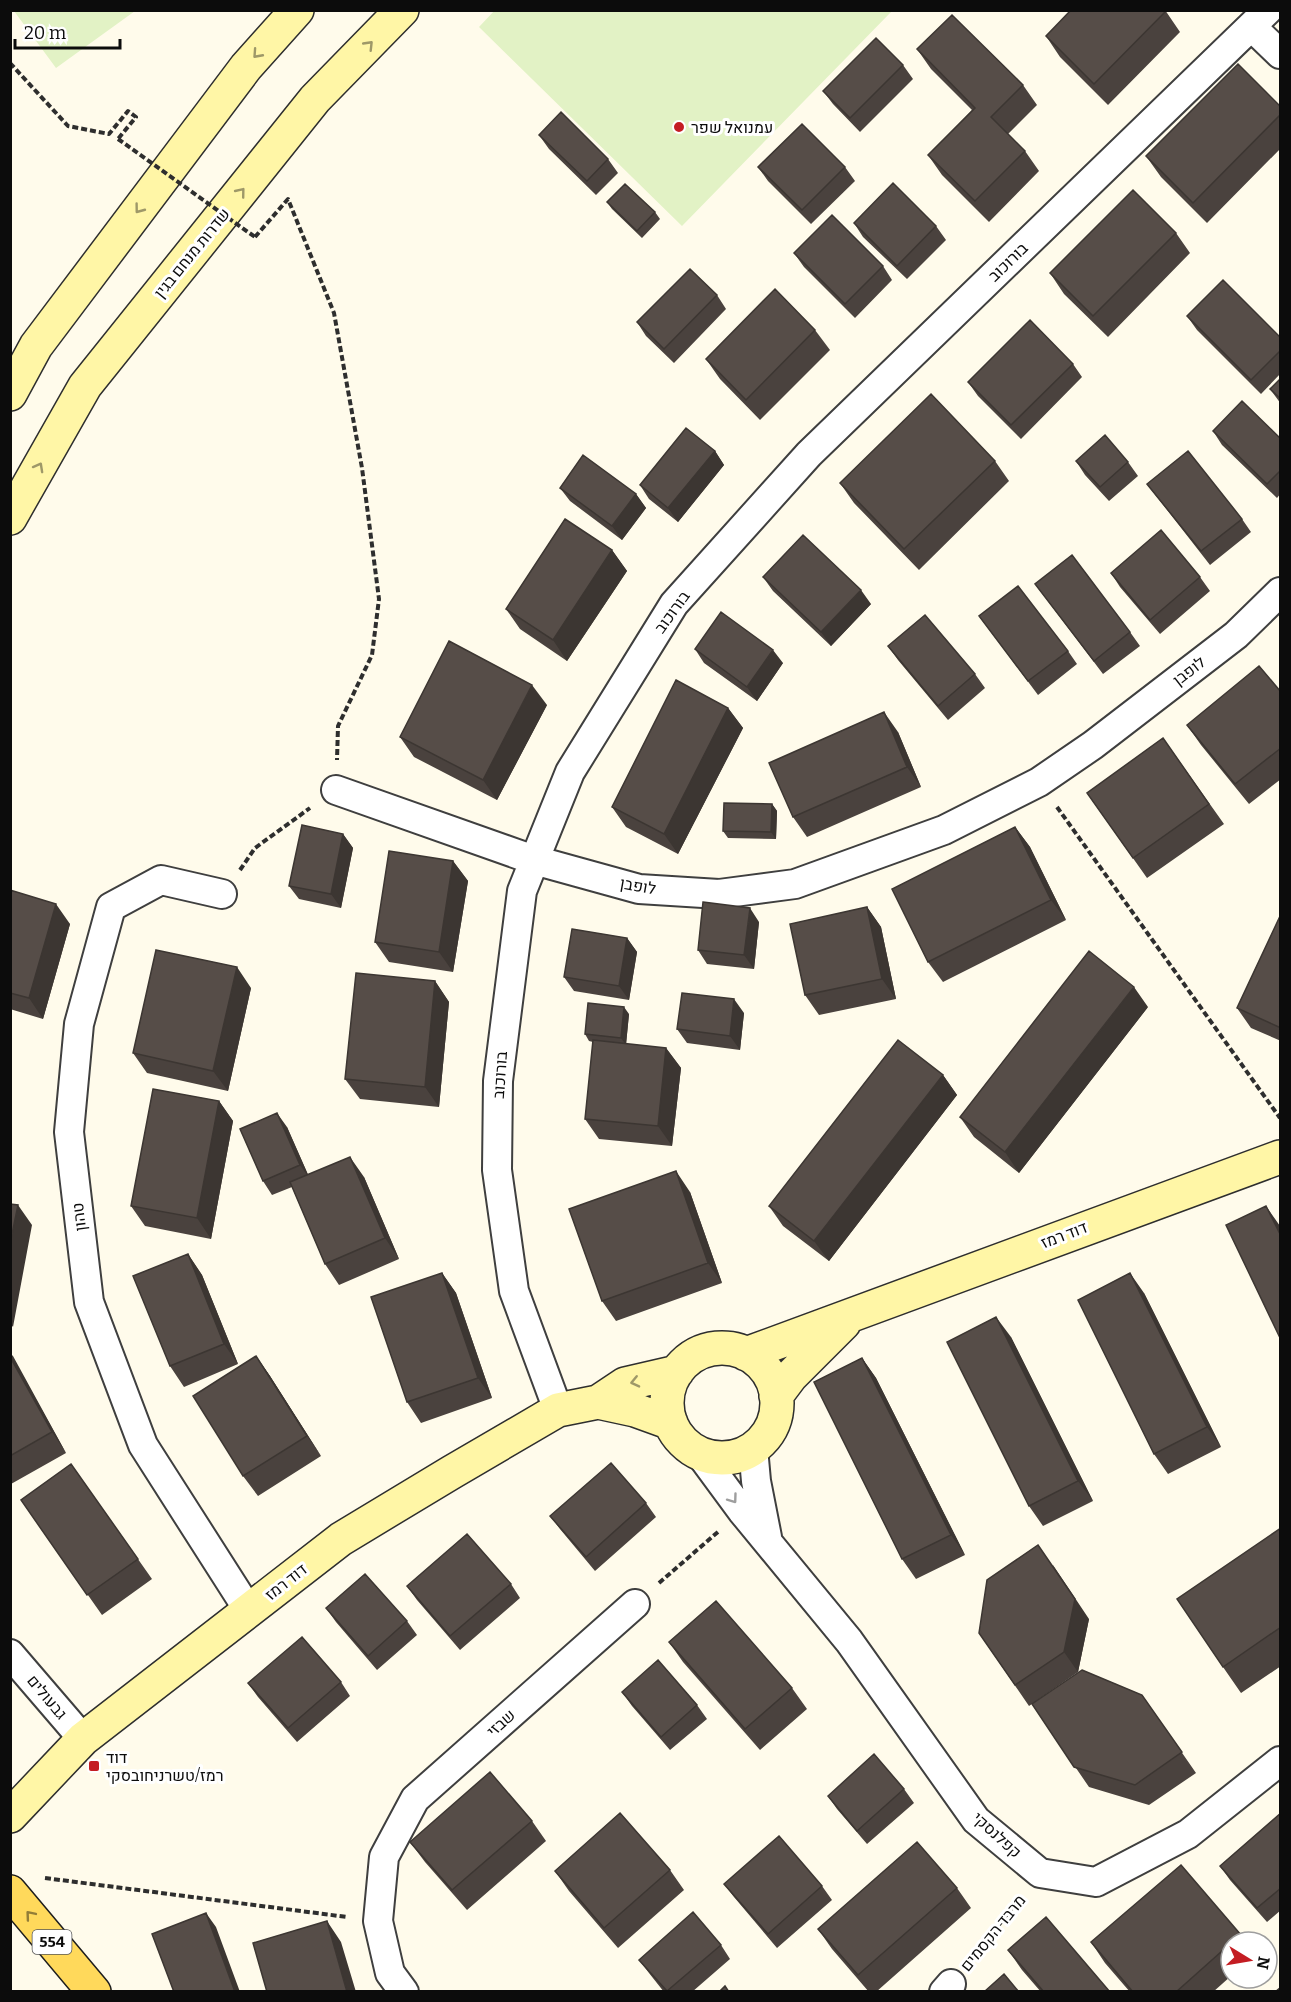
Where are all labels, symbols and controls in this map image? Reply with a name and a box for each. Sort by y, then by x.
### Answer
scale bar [15,12,120,50]
text: 20 m [24,22,66,44]
one-way arrow [361,41,372,52]
one-way arrow [254,47,265,58]
place label: עמנואל שפר [691,118,773,137]
marker: עמנואל שפר [672,120,686,134]
one-way arrow [233,188,244,199]
one-way arrow [135,202,146,213]
street label: שדרות מנחם בגין [150,204,234,302]
street label: בורוכוב [984,238,1032,285]
one-way arrow [32,463,43,473]
street label: בורוכוב [650,587,694,637]
street label: לופבן [1169,652,1209,690]
street label: לופבן [619,874,657,898]
street label: בורוכוב [489,1050,511,1099]
street label: טהון [68,1202,90,1232]
street label: דוד רמז [1038,1217,1090,1253]
one-way arrow [630,1374,640,1387]
one-way arrow [726,1492,737,1503]
street label: דוד רמז [261,1560,311,1604]
street label: גבעולים [23,1671,71,1723]
street label: שבזי [483,1705,519,1741]
place label: דוד רמז/טשרניחובסקי [106,1748,224,1785]
marker: דוד רמז/טשרניחובסקי [87,1759,101,1773]
street label: קפלנסקי [969,1808,1025,1862]
street label: מרבד הקסמים [956,1891,1030,1975]
one-way arrow [26,1911,37,1922]
road number: 554 [32,1930,72,1954]
north arrow [1219,1930,1279,1990]
text: N [1253,1955,1274,1971]

